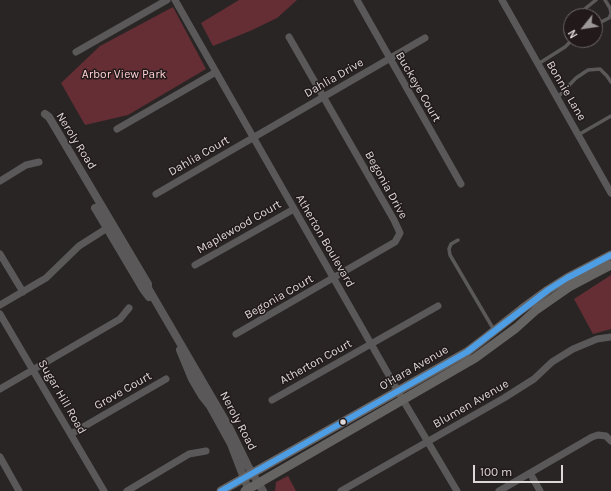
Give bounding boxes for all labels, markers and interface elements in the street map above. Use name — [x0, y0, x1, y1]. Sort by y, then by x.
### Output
north arrow — [563, 8, 603, 48]
text: N — [565, 27, 581, 40]
street label: Buckeye Court — [392, 49, 444, 125]
street label: Dahlia Drive — [302, 55, 366, 101]
street label: Bonnie Lane — [543, 59, 589, 123]
park label: Arbor View Park — [82, 68, 166, 82]
street label: Neroly Road — [53, 110, 99, 172]
street label: Dahlia Court — [166, 133, 232, 179]
street label: Begonia Drive — [361, 149, 411, 221]
street label: Atherton Boulevard — [292, 192, 358, 290]
street label: Maplewood Court — [194, 197, 284, 257]
street label: Begonia Court — [242, 271, 316, 323]
street label: Atherton Court — [277, 336, 355, 388]
street label: O'Hara Avenue — [377, 342, 451, 394]
street label: Sugar Hill Road — [35, 357, 89, 437]
street label: Grove Court — [92, 369, 154, 413]
street label: Blumen Avenue — [431, 377, 511, 431]
street label: Neroly Road — [216, 389, 260, 453]
unlabelled marker — [338, 417, 348, 427]
scale bar — [475, 457, 565, 483]
text: 100 m — [480, 465, 512, 479]

